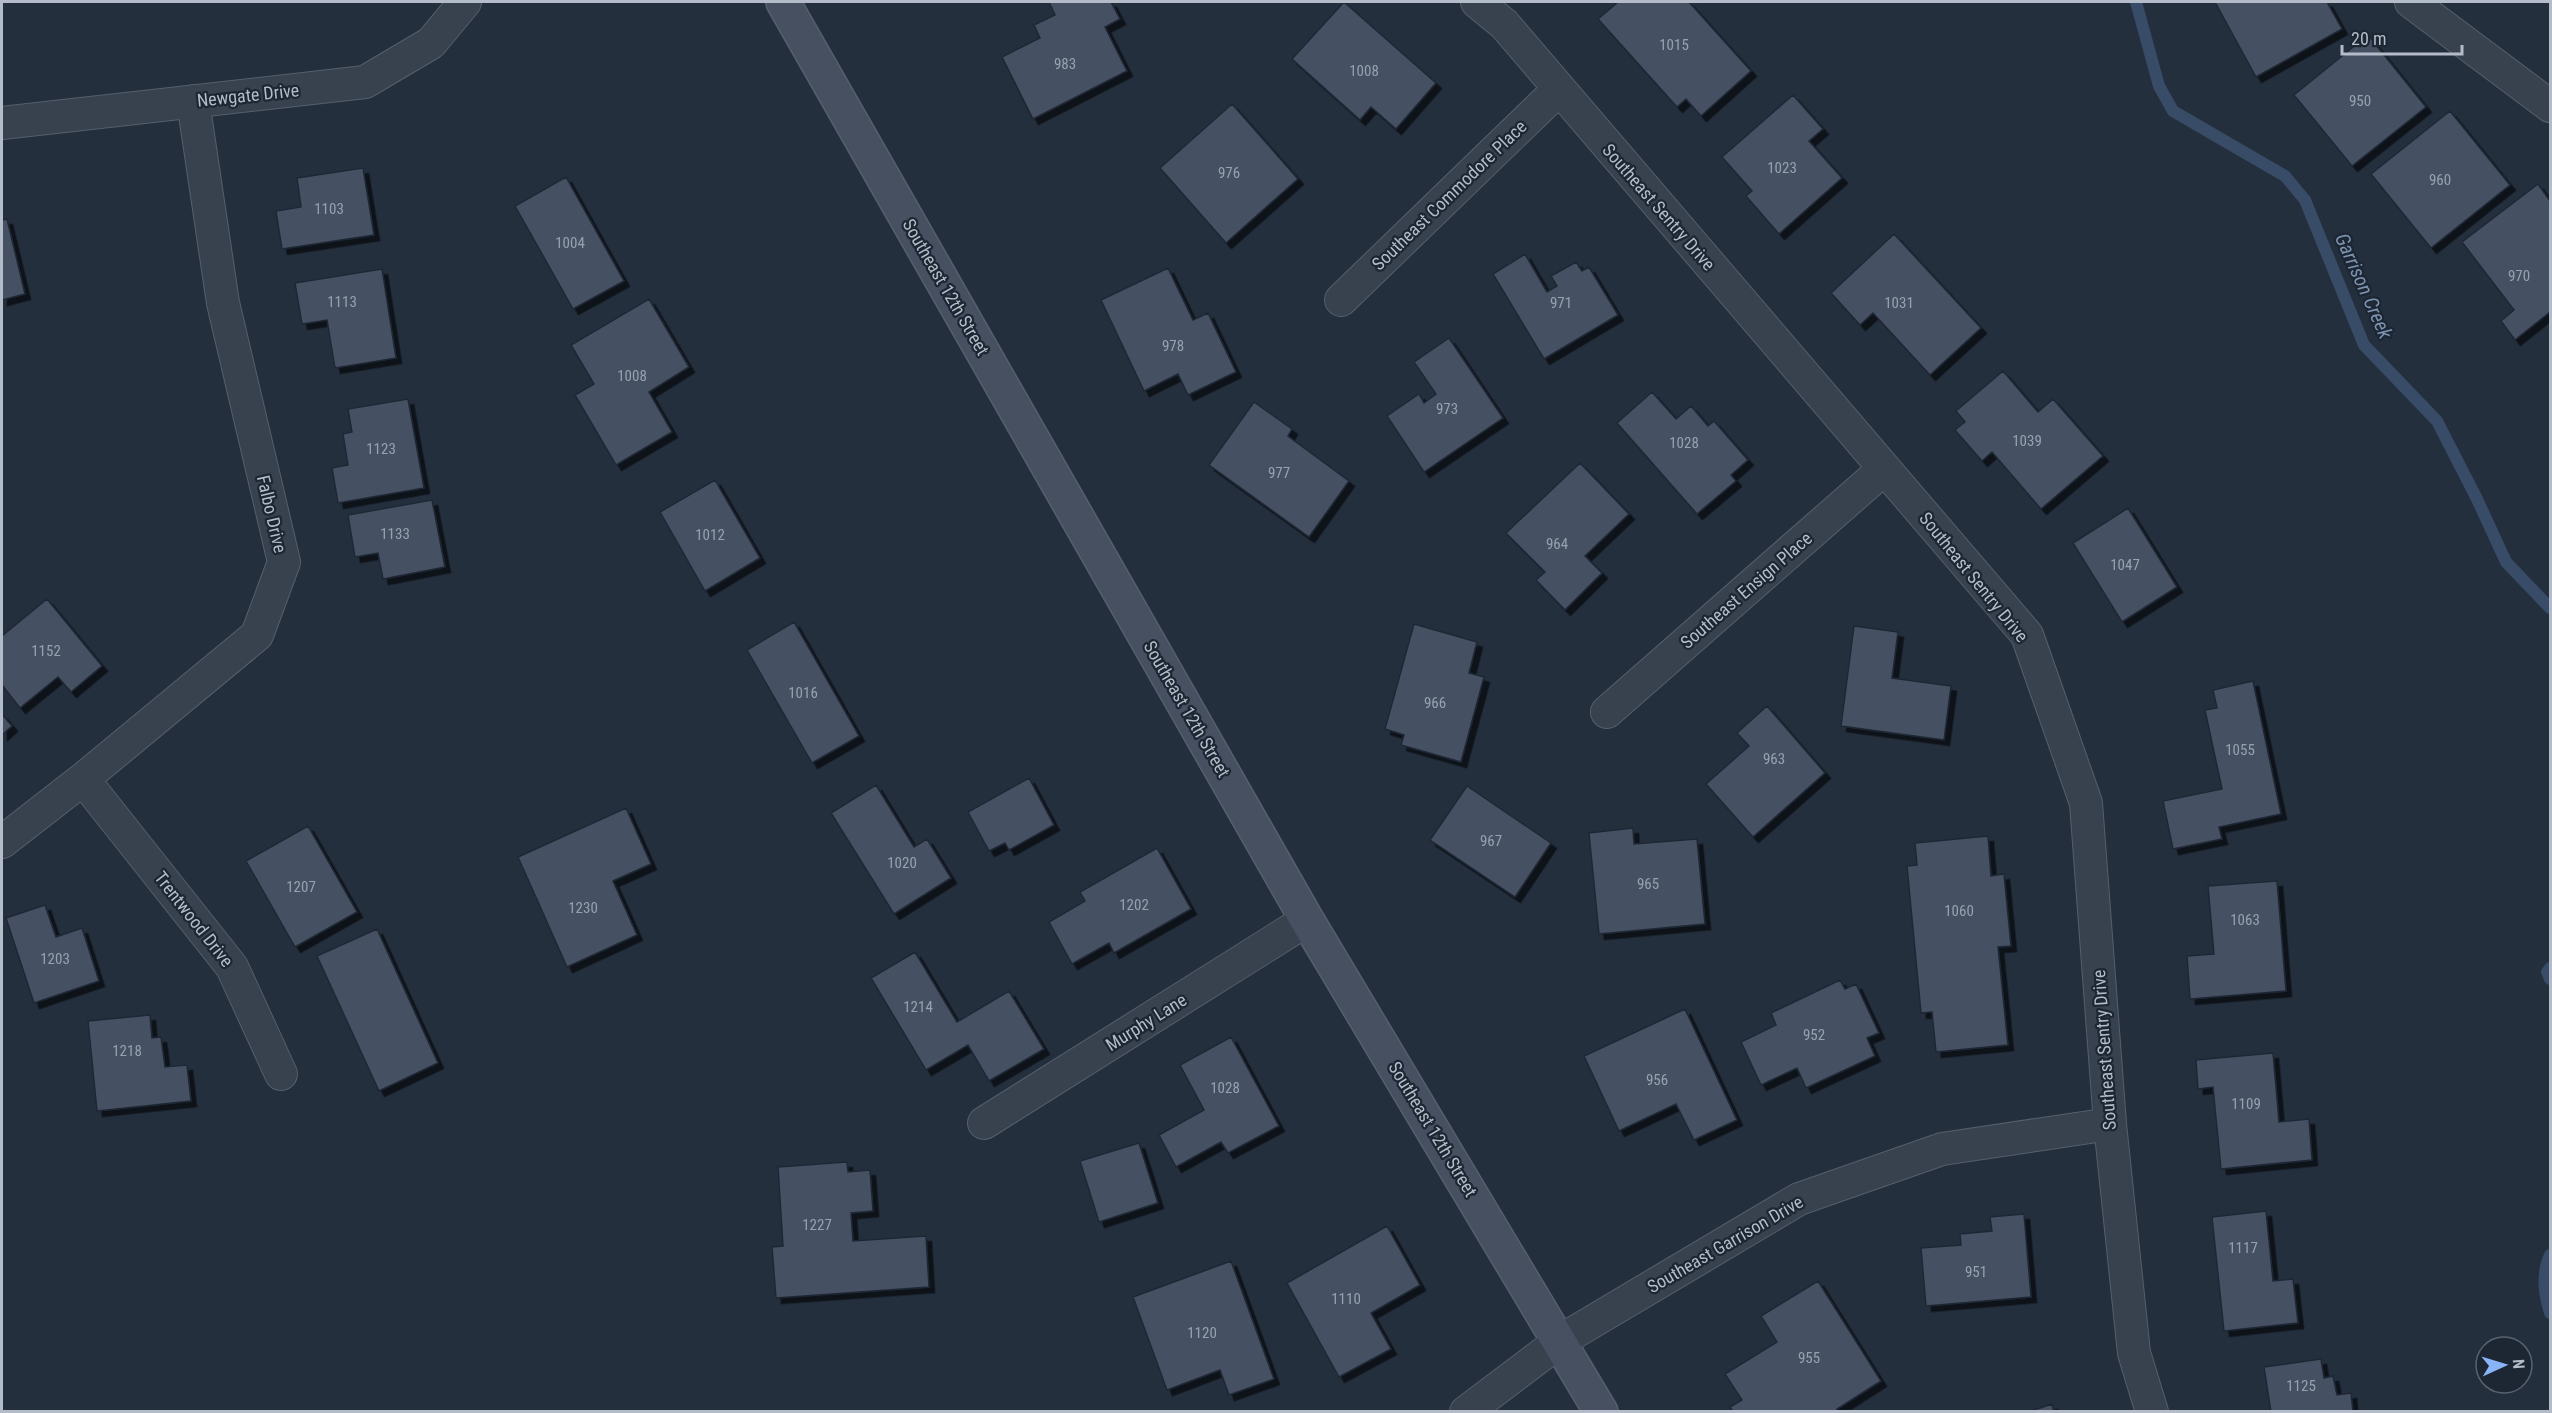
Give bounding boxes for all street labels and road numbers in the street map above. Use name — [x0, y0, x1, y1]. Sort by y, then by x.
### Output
street label: Newgate Drive — [196, 79, 300, 111]
street label: Southeast Commodore Place — [1367, 116, 1531, 274]
street label: Southeast Sentry Drive — [1598, 139, 1720, 275]
street label: Southeast 12th Street — [898, 215, 994, 359]
street label: Falbo Drive — [253, 473, 291, 555]
street label: Southeast Sentry Drive — [1915, 508, 2033, 646]
street label: Southeast Ensign Place — [1676, 527, 1816, 653]
street label: Southeast 12th Street — [1139, 637, 1235, 781]
street label: Trentwood Drive — [150, 867, 238, 971]
street label: Southeast Sentry Drive — [2088, 969, 2120, 1131]
street label: Murphy Lane — [1102, 989, 1190, 1055]
street label: Southeast 12th Street — [1384, 1058, 1482, 1200]
street label: Southeast Garrison Drive — [1643, 1191, 1807, 1297]

